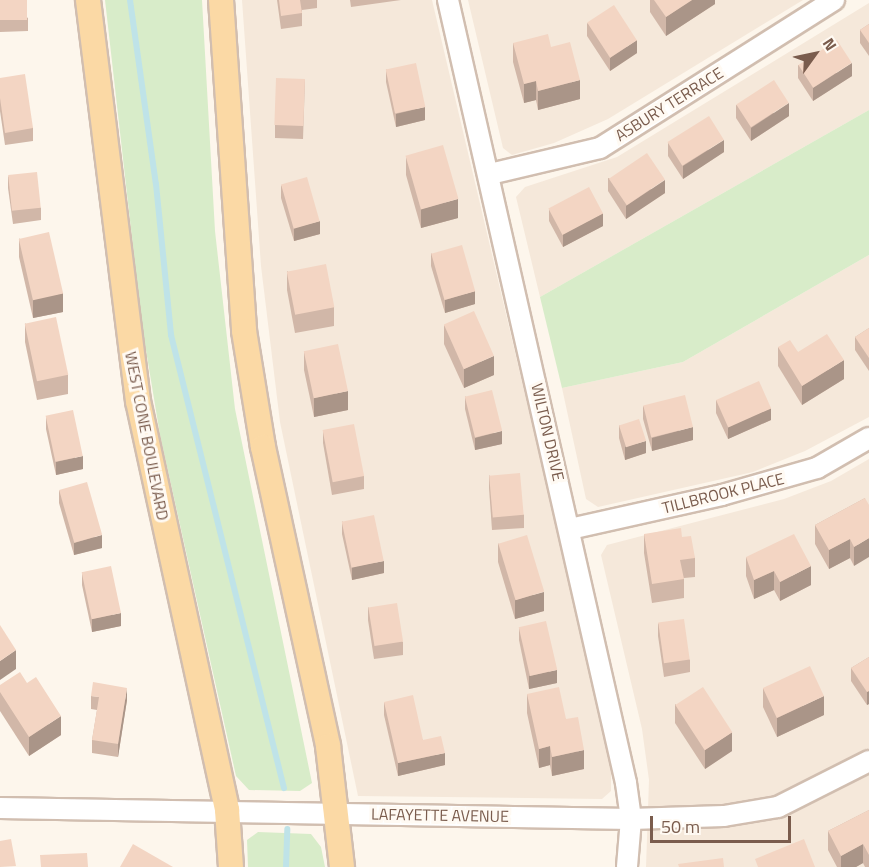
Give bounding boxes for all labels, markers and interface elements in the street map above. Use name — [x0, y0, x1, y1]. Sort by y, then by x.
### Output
north arrow — [785, 24, 845, 84]
text: N — [817, 33, 843, 55]
street label: ASBURY TERRACE — [611, 63, 727, 145]
street label: WEST CONE BOULEVARD — [121, 350, 173, 522]
street label: WILTON DRIVE — [527, 381, 569, 483]
street label: TILLBROOK PLACE — [660, 469, 786, 517]
street label: LAFAYETTE AVENUE — [371, 804, 509, 826]
scale bar — [653, 804, 794, 842]
text: 50 m — [661, 813, 700, 840]

